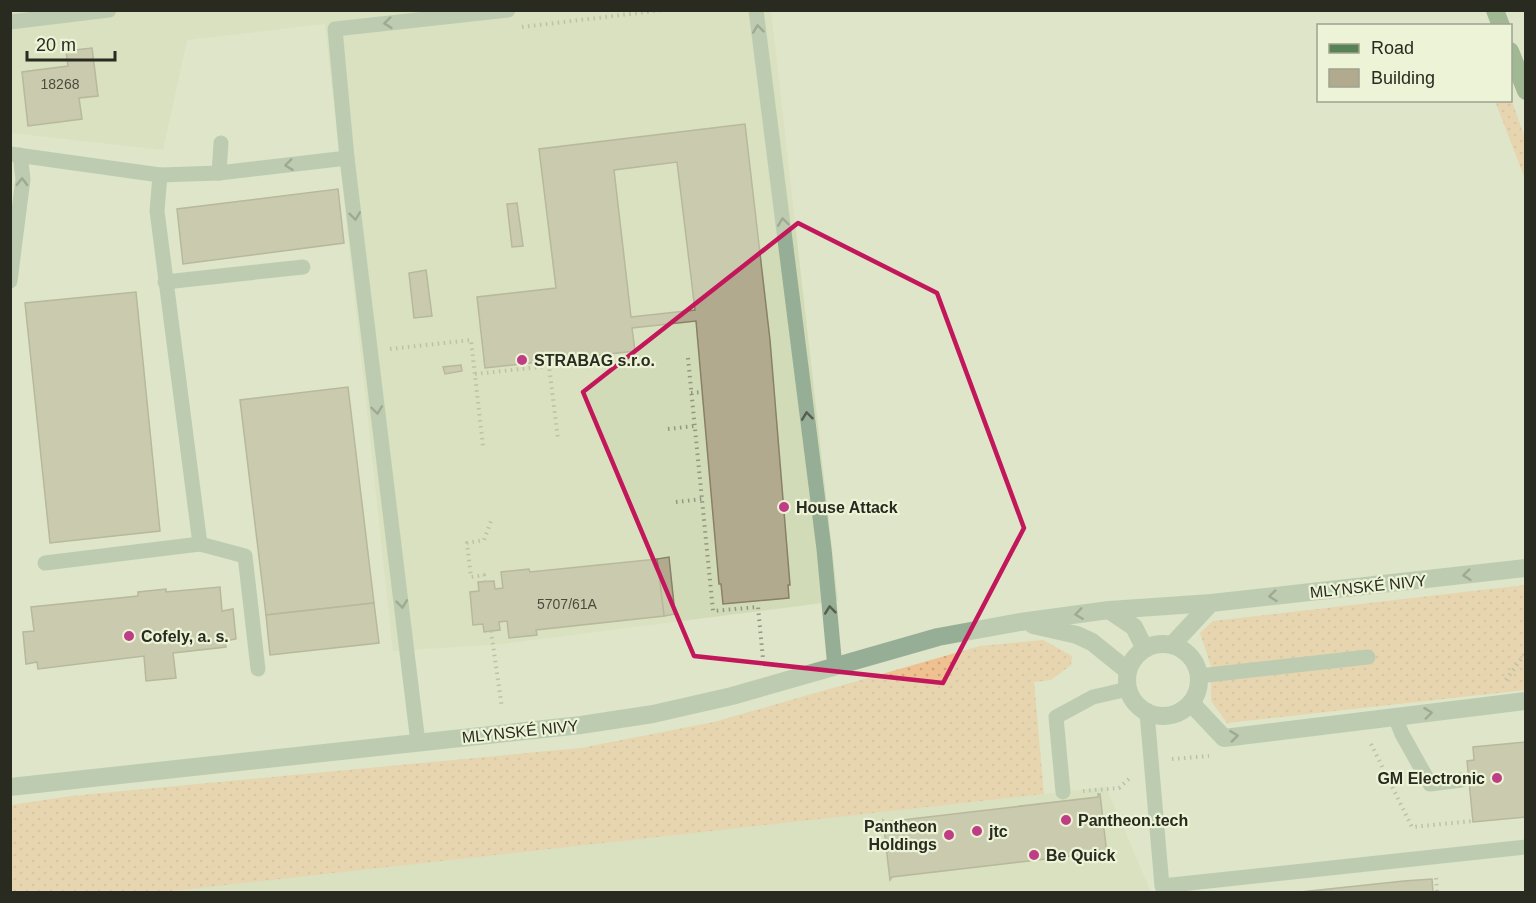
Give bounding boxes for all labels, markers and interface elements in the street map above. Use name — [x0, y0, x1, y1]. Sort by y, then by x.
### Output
one-way arrow — [383, 16, 392, 29]
scale bar — [27, 24, 116, 62]
one-way arrow — [753, 24, 765, 34]
legend — [1317, 24, 1512, 102]
text: 20 m — [36, 35, 76, 55]
text: Road — [1371, 38, 1414, 58]
text: Building — [1371, 68, 1435, 88]
house number: 18268 — [41, 76, 80, 92]
one-way arrow — [284, 158, 294, 171]
one-way arrow — [15, 177, 28, 186]
one-way arrow — [349, 212, 361, 221]
one-way arrow — [777, 218, 790, 227]
place label: STRABAG s.r.o. — [534, 352, 655, 369]
marker: STRABAG s.r.o. — [515, 353, 529, 367]
one-way arrow — [370, 406, 383, 415]
one-way arrow — [802, 411, 814, 420]
place label: House Attack — [796, 499, 898, 516]
marker: House Attack — [777, 500, 791, 514]
one-way arrow — [1463, 568, 1472, 581]
street label: MLYNSKÉ NIVY — [1309, 571, 1427, 601]
one-way arrow — [1269, 589, 1278, 602]
house number: 5707/61A — [537, 596, 598, 612]
one-way arrow — [395, 599, 408, 608]
one-way arrow — [824, 605, 837, 614]
one-way arrow — [1075, 607, 1084, 619]
place label: Cofely, a. s. — [141, 628, 229, 645]
marker: Cofely, a. s. — [122, 629, 136, 643]
one-way arrow — [1423, 707, 1432, 720]
street label: MLYNSKÉ NIVY — [461, 716, 579, 746]
one-way arrow — [1230, 731, 1239, 743]
place label: GM Electronic — [1377, 770, 1485, 787]
marker: GM Electronic — [1490, 771, 1504, 785]
place label: Pantheon.tech — [1078, 812, 1188, 829]
marker: Pantheon.tech — [1059, 813, 1073, 827]
place label: Pantheon Holdings — [864, 818, 937, 853]
place label: jtc — [988, 823, 1008, 840]
marker: jtc — [970, 824, 984, 838]
marker: Pantheon Holdings — [942, 828, 956, 842]
place label: Be Quick — [1046, 847, 1115, 864]
marker: Be Quick — [1027, 848, 1041, 862]

